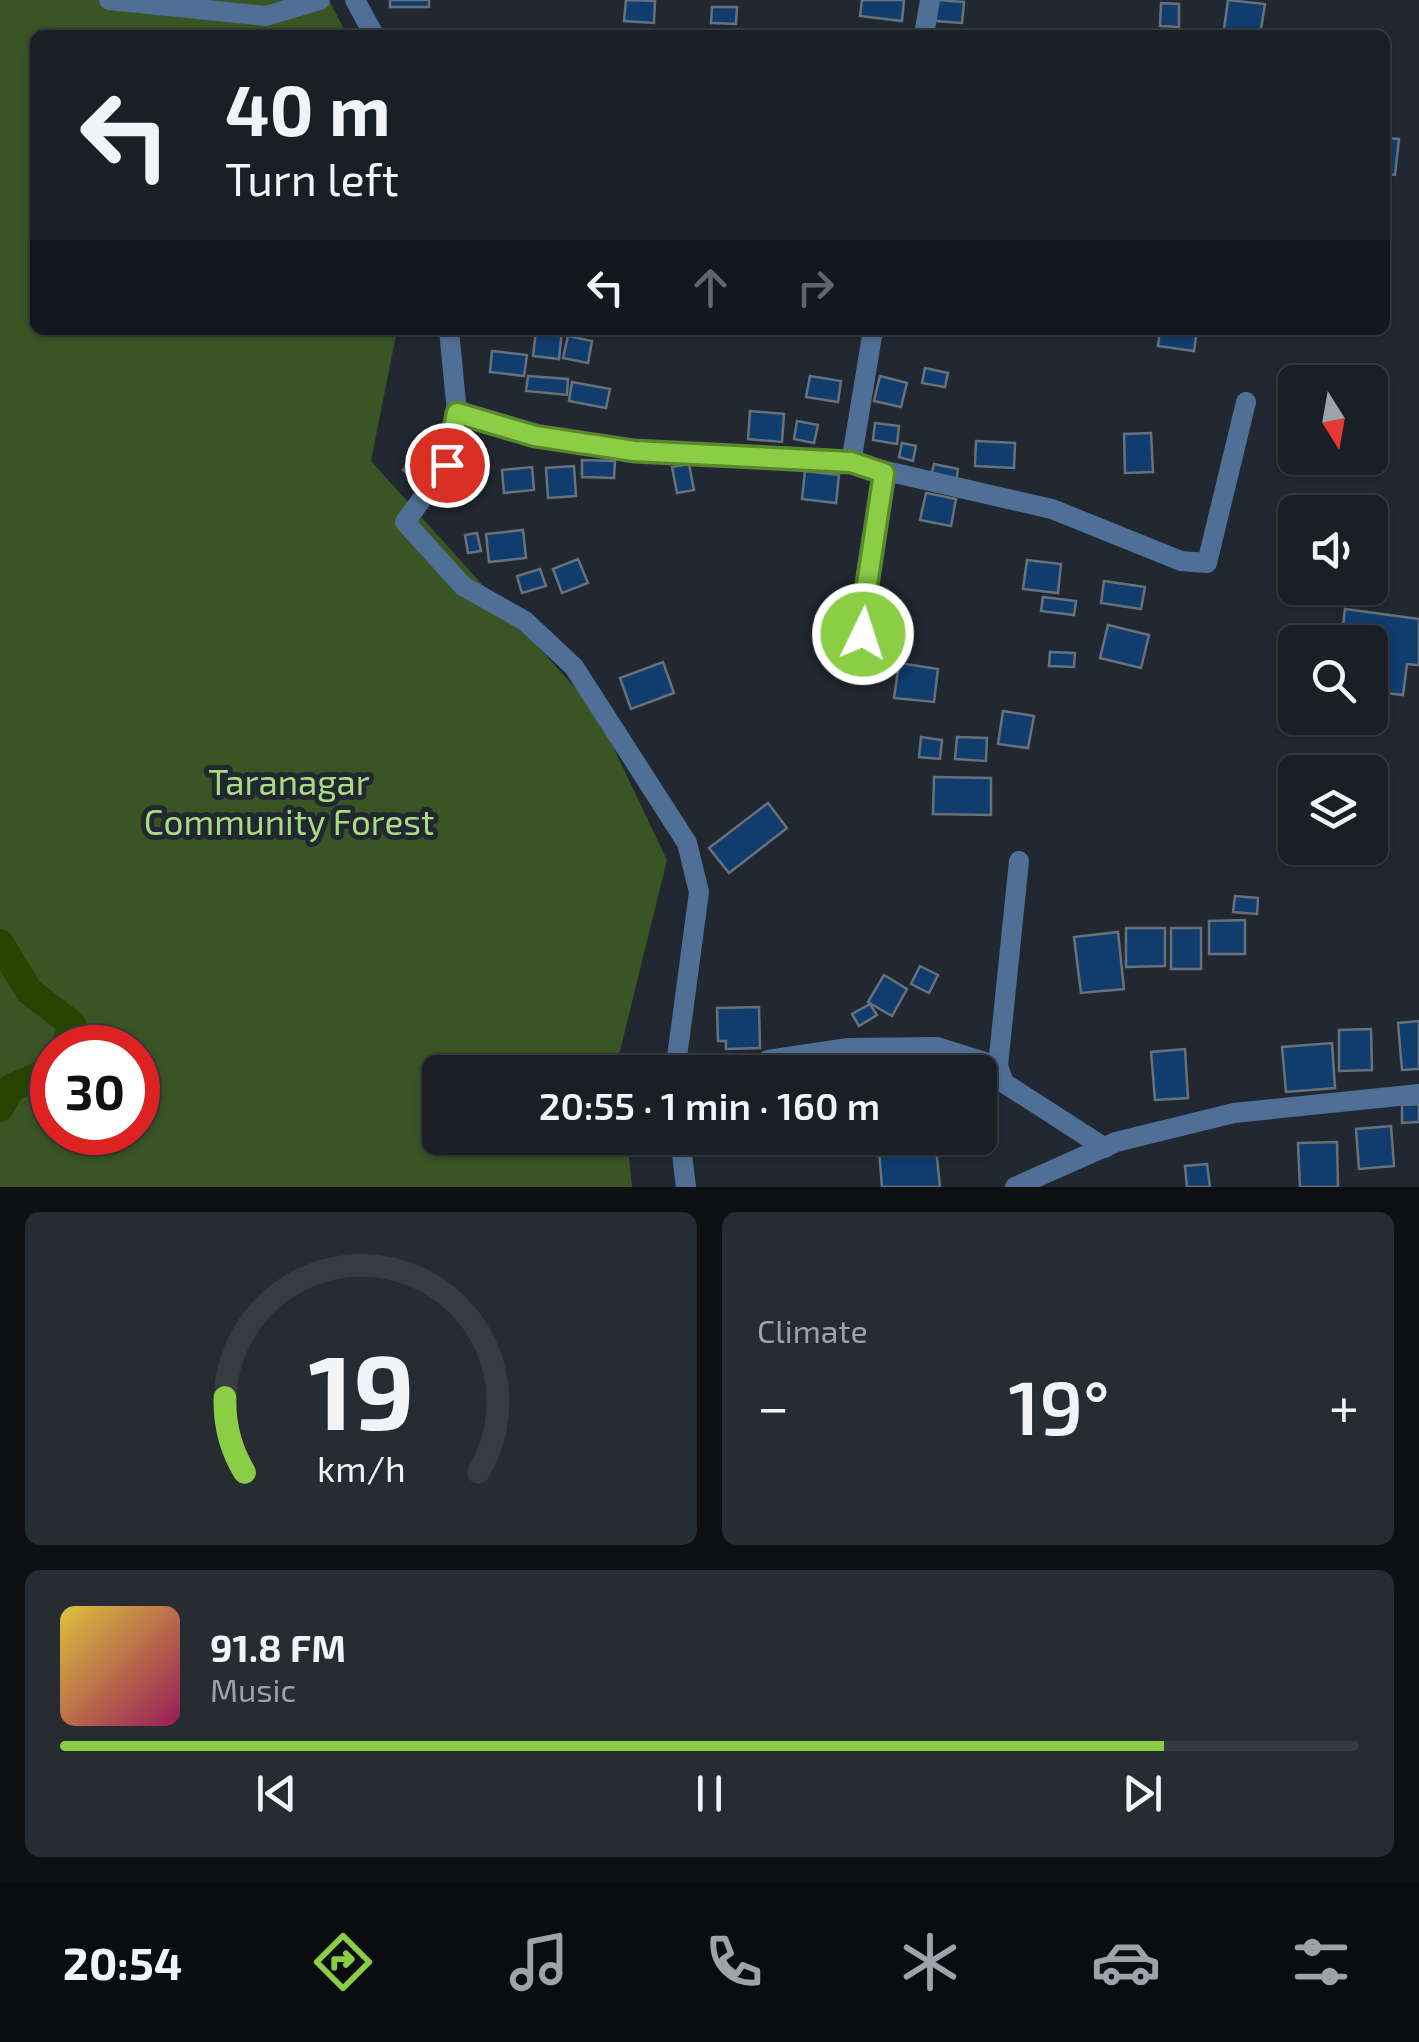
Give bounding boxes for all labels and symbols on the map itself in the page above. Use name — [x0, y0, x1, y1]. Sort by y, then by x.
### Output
north arrow — [1278, 365, 1388, 475]
pin — [405, 423, 490, 508]
position arrow — [811, 582, 915, 686]
park label: Taranagar Community Forest — [144, 760, 434, 842]
speed limit sign: 30 — [30, 1025, 160, 1155]

